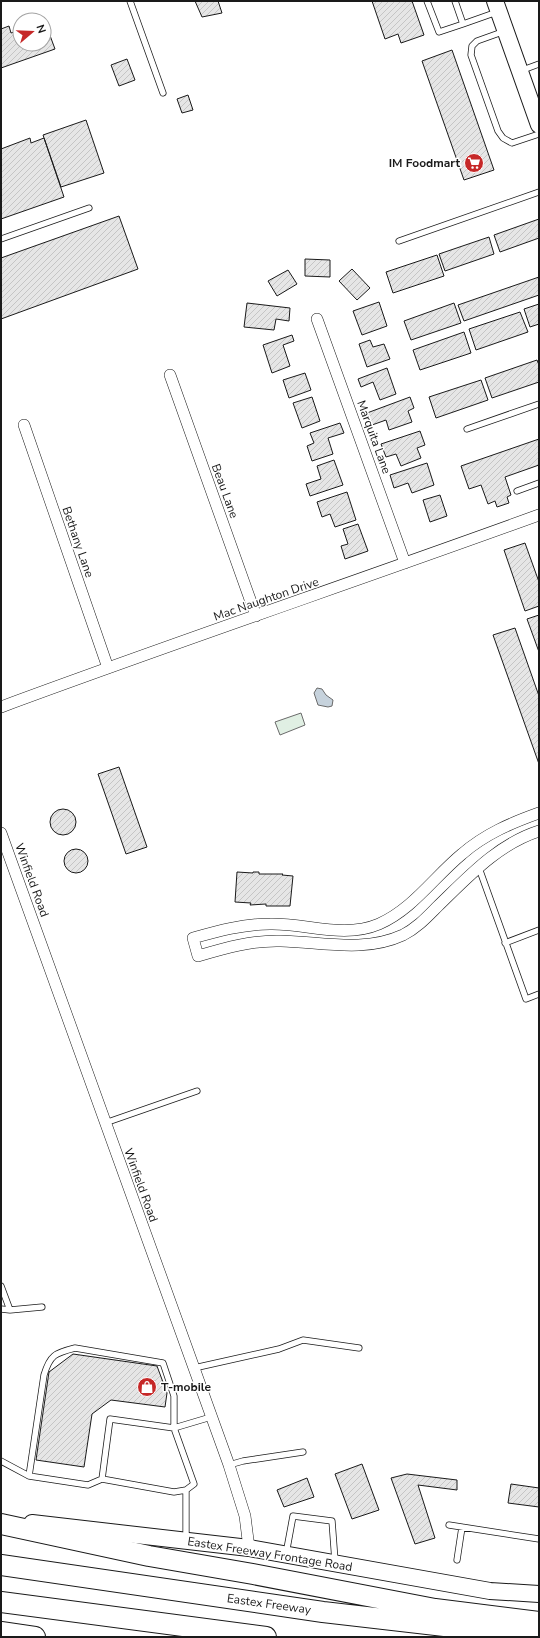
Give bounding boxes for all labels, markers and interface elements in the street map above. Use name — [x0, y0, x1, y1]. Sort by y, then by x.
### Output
north arrow — [12, 12, 52, 52]
text: N — [33, 23, 49, 35]
supermarket icon: IM Foodmart — [463, 152, 485, 174]
place label: IM Foodmart — [389, 155, 460, 171]
street label: Marquita Lane — [353, 398, 395, 476]
street label: Beau Lane — [208, 462, 242, 520]
street label: Bethany Lane — [58, 504, 98, 580]
street label: Mac Naughton Drive — [211, 573, 321, 625]
street label: Winfield Road — [11, 841, 53, 919]
street label: Winfield Road — [120, 1146, 162, 1224]
shop icon: T-mobile — [136, 1376, 158, 1398]
place label: T-mobile — [161, 1379, 212, 1395]
street label: Eastex Freeway Frontage Road — [186, 1533, 354, 1575]
street label: Eastex Freeway — [226, 1590, 313, 1618]

